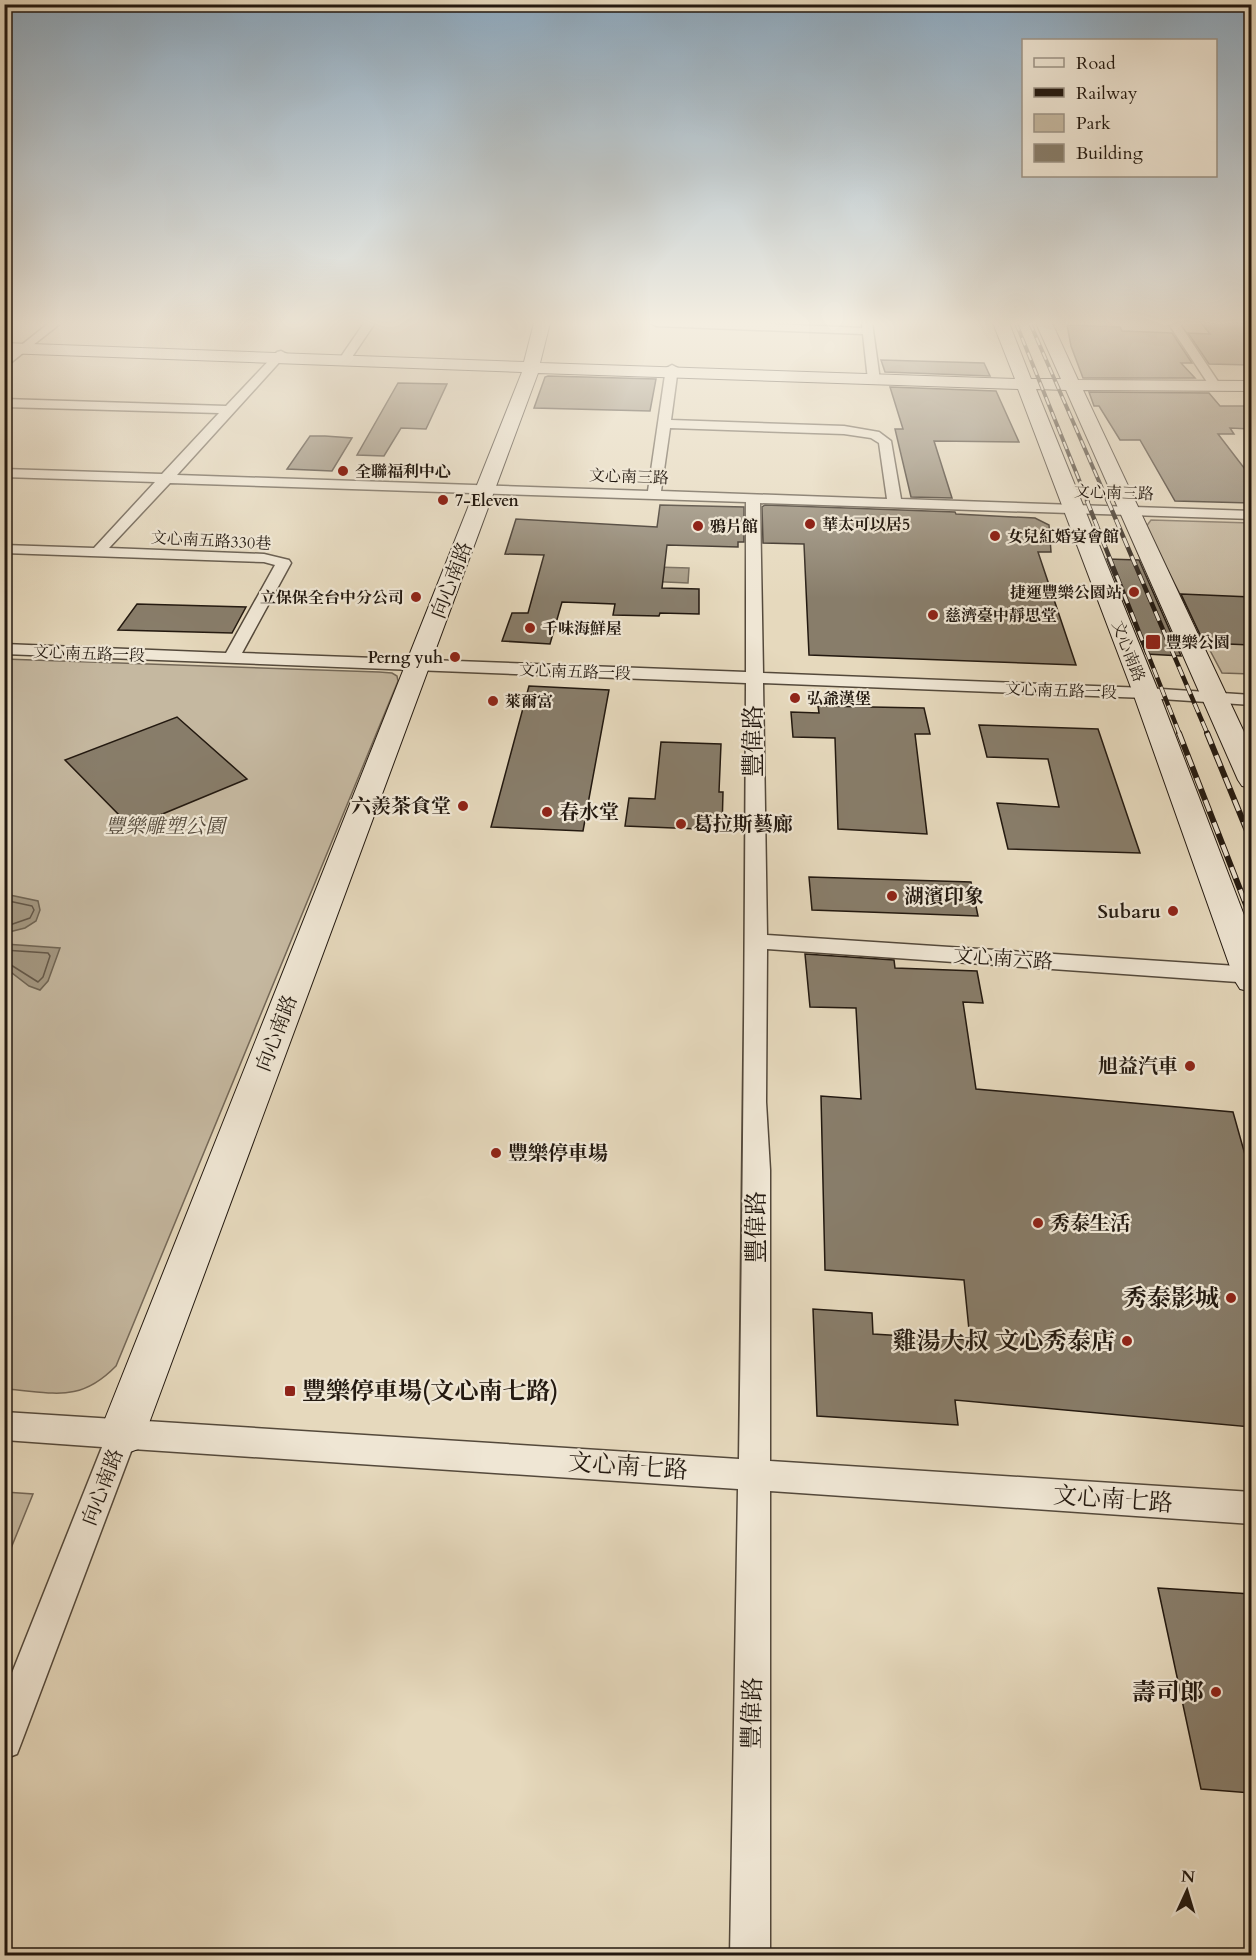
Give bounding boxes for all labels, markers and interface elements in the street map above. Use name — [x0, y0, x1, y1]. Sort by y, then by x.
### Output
legend — [1022, 39, 1217, 177]
text: Road — [1076, 51, 1116, 76]
text: Railway — [1076, 81, 1138, 106]
text: Park — [1076, 111, 1111, 136]
text: Building — [1076, 141, 1144, 166]
place label: 全聯福利中心 — [355, 461, 451, 483]
marker: 全聯福利中心 — [336, 464, 350, 478]
street label: 文心南三路 — [589, 465, 669, 489]
street label: 文心南三路 — [1074, 481, 1154, 505]
place label: 7-Eleven — [455, 490, 519, 512]
marker: 7-Eleven — [436, 493, 450, 507]
place label: 華太可以居5 — [822, 514, 910, 536]
place label: 鴉片館 — [710, 516, 758, 538]
marker: 華太可以居5 — [803, 517, 817, 531]
marker: 鴉片館 — [691, 519, 705, 533]
place label: 女兒紅婚宴會館 — [1007, 526, 1119, 548]
street label: 文心南五路330巷 — [150, 527, 272, 555]
marker: 女兒紅婚宴會館 — [988, 529, 1002, 543]
street label: 向心南路 — [425, 538, 478, 622]
place label: 捷運豐樂公園站 — [1010, 582, 1122, 604]
marker: 捷運豐樂公園站 — [1127, 585, 1141, 599]
place label: 立保保全台中分公司 — [260, 587, 404, 609]
marker: 立保保全台中分公司 — [409, 590, 423, 604]
place label: 慈濟臺中靜思堂 — [945, 605, 1057, 627]
marker: 慈濟臺中靜思堂 — [926, 608, 940, 622]
place label: 千味海鮮屋 — [542, 618, 622, 640]
street label: 文心南路 — [1106, 618, 1150, 685]
marker: 千味海鮮屋 — [523, 621, 537, 635]
place label: 豐樂公園 — [1166, 632, 1230, 654]
marker: 豐樂公園 — [1144, 633, 1162, 651]
street label: 文心南五路一段 — [33, 641, 145, 667]
place label: Perng yuh — [368, 647, 443, 669]
marker: Perng yuh — [448, 650, 462, 664]
street label: 文心南五路一段 — [519, 659, 631, 685]
street label: 文心南五路一段 — [1005, 678, 1117, 704]
place label: 弘爺漢堡 — [807, 688, 871, 710]
place label: 萊爾富 — [505, 691, 553, 713]
marker: 弘爺漢堡 — [788, 691, 802, 705]
marker: 萊爾富 — [486, 694, 500, 708]
street label: 豐偉路 — [737, 705, 770, 777]
place label: 六羨茶食堂 — [351, 793, 451, 820]
marker: 六羨茶食堂 — [456, 799, 470, 813]
place label: 春水堂 — [559, 799, 619, 826]
marker: 春水堂 — [540, 805, 554, 819]
place label: 葛拉斯藝廊 — [693, 811, 793, 838]
park label: 豐樂雕塑公園 — [105, 813, 228, 840]
marker: 葛拉斯藝廊 — [674, 817, 688, 831]
place label: 湖濱印象 — [904, 883, 984, 910]
marker: 湖濱印象 — [885, 889, 899, 903]
place label: Subaru — [1098, 898, 1161, 925]
marker: Subaru — [1166, 904, 1180, 918]
street label: 文心南六路 — [952, 942, 1054, 975]
street label: 向心南路 — [250, 991, 303, 1075]
place label: 旭益汽車 — [1098, 1053, 1178, 1080]
marker: 旭益汽車 — [1183, 1059, 1197, 1073]
place label: 豐樂停車場 — [508, 1140, 608, 1167]
marker: 豐樂停車場 — [489, 1146, 503, 1160]
street label: 豐偉路 — [740, 1191, 773, 1263]
place label: 秀泰生活 — [1050, 1210, 1130, 1237]
marker: 秀泰生活 — [1031, 1216, 1045, 1230]
place label: 秀泰影城 — [1123, 1282, 1219, 1315]
marker: 秀泰影城 — [1224, 1291, 1238, 1305]
place label: 雞湯大叔 文心秀泰店 — [893, 1325, 1115, 1358]
marker: 雞湯大叔 文心秀泰店 — [1120, 1334, 1134, 1348]
place label: 豐樂停車場(文心南七路) — [302, 1375, 558, 1408]
marker: 豐樂停車場(文心南七路) — [283, 1384, 297, 1398]
street label: 向心南路 — [76, 1445, 129, 1529]
street label: 文心南七路 — [567, 1446, 689, 1487]
street label: 文心南七路 — [1052, 1479, 1174, 1520]
place label: 壽司郎 — [1132, 1676, 1204, 1709]
street label: 豐偉路 — [735, 1677, 770, 1749]
marker: 壽司郎 — [1209, 1685, 1223, 1699]
north arrow — [1157, 1861, 1217, 1921]
text: N — [1180, 1866, 1196, 1888]

